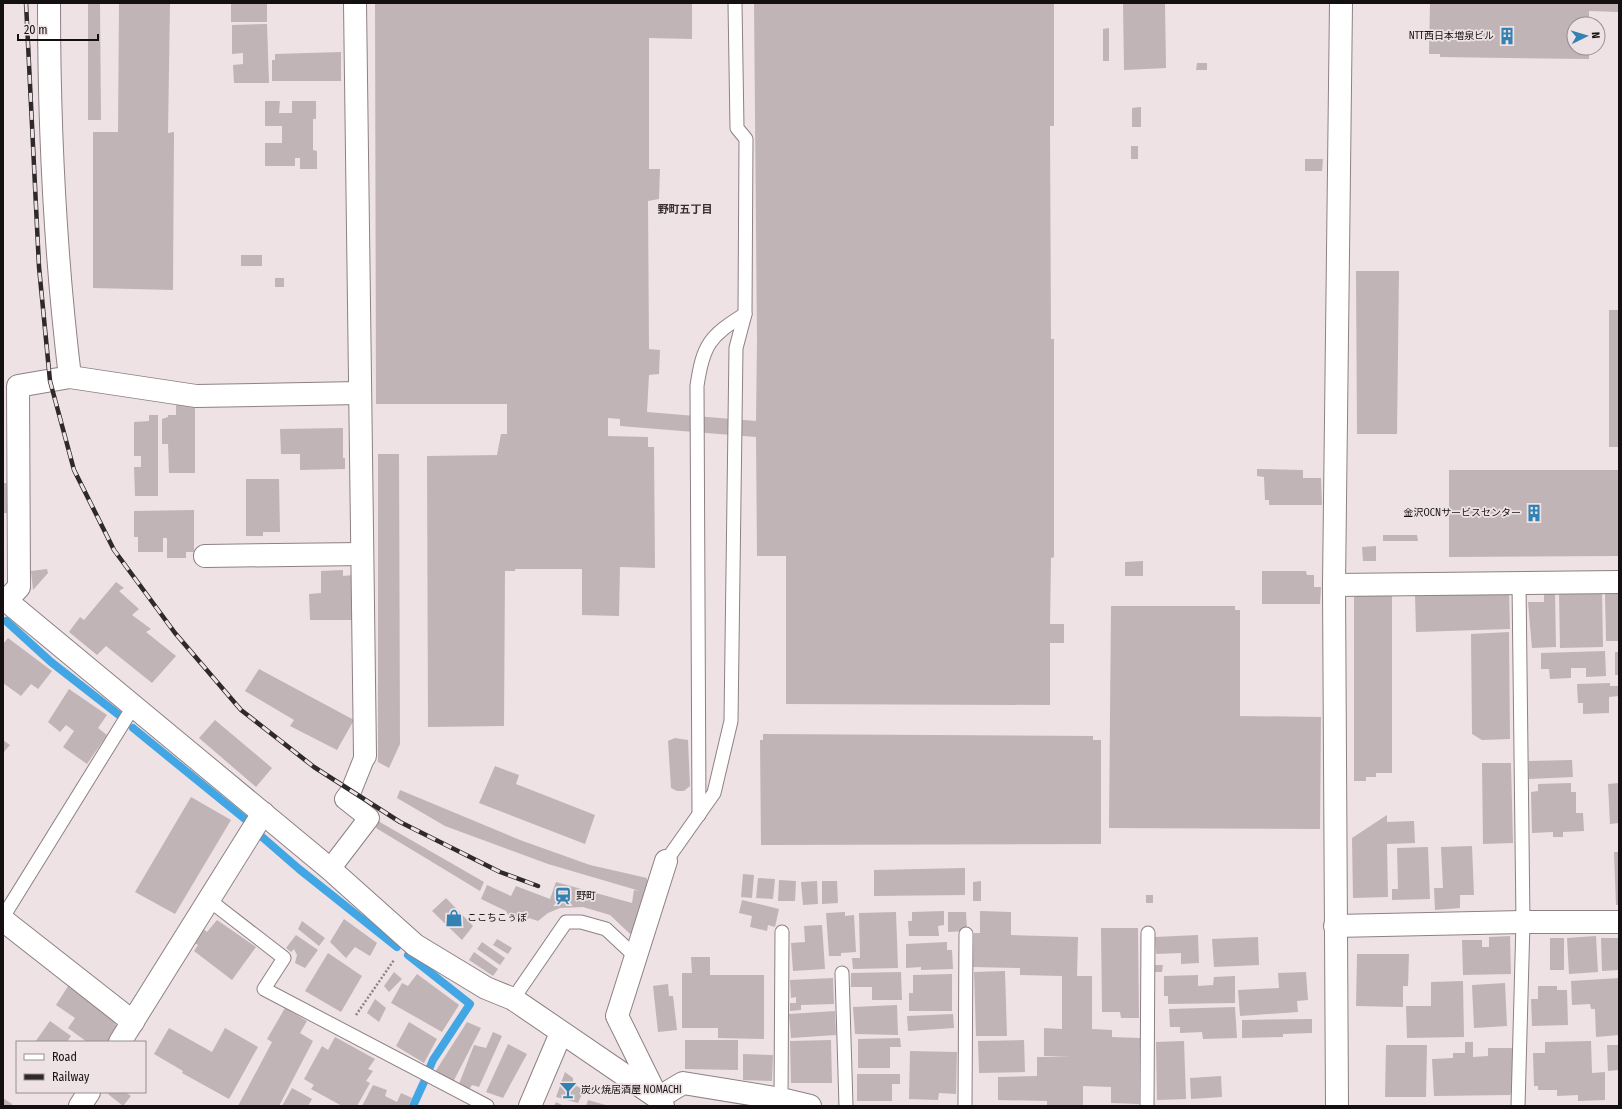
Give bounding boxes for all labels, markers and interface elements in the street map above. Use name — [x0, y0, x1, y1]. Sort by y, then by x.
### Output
scale bar — [18, 16, 98, 42]
north arrow — [1566, 16, 1606, 56]
text: 20 m — [24, 23, 48, 37]
building icon: NTT西日本増泉ビル — [1497, 26, 1517, 46]
place label: NTT西日本増泉ビル — [1409, 30, 1494, 42]
text: N — [1589, 31, 1602, 39]
district label: 野町五丁目 — [658, 203, 713, 216]
building icon: 金沢OCNサービスセンター — [1524, 503, 1544, 523]
place label: 金沢OCNサービスセンター — [1404, 507, 1521, 519]
station icon: 野町 — [553, 886, 573, 906]
place label: 野町 — [576, 890, 596, 902]
shop icon: ここちこぅぼ — [444, 908, 464, 928]
place label: ここちこぅぼ — [467, 912, 527, 924]
legend — [16, 1041, 146, 1093]
text: Road — [52, 1050, 77, 1064]
text: Railway — [52, 1070, 90, 1084]
bar icon: 炭火焼居酒屋 NOMACHI — [558, 1080, 578, 1100]
place label: 炭火焼居酒屋 NOMACHI — [581, 1084, 682, 1096]

